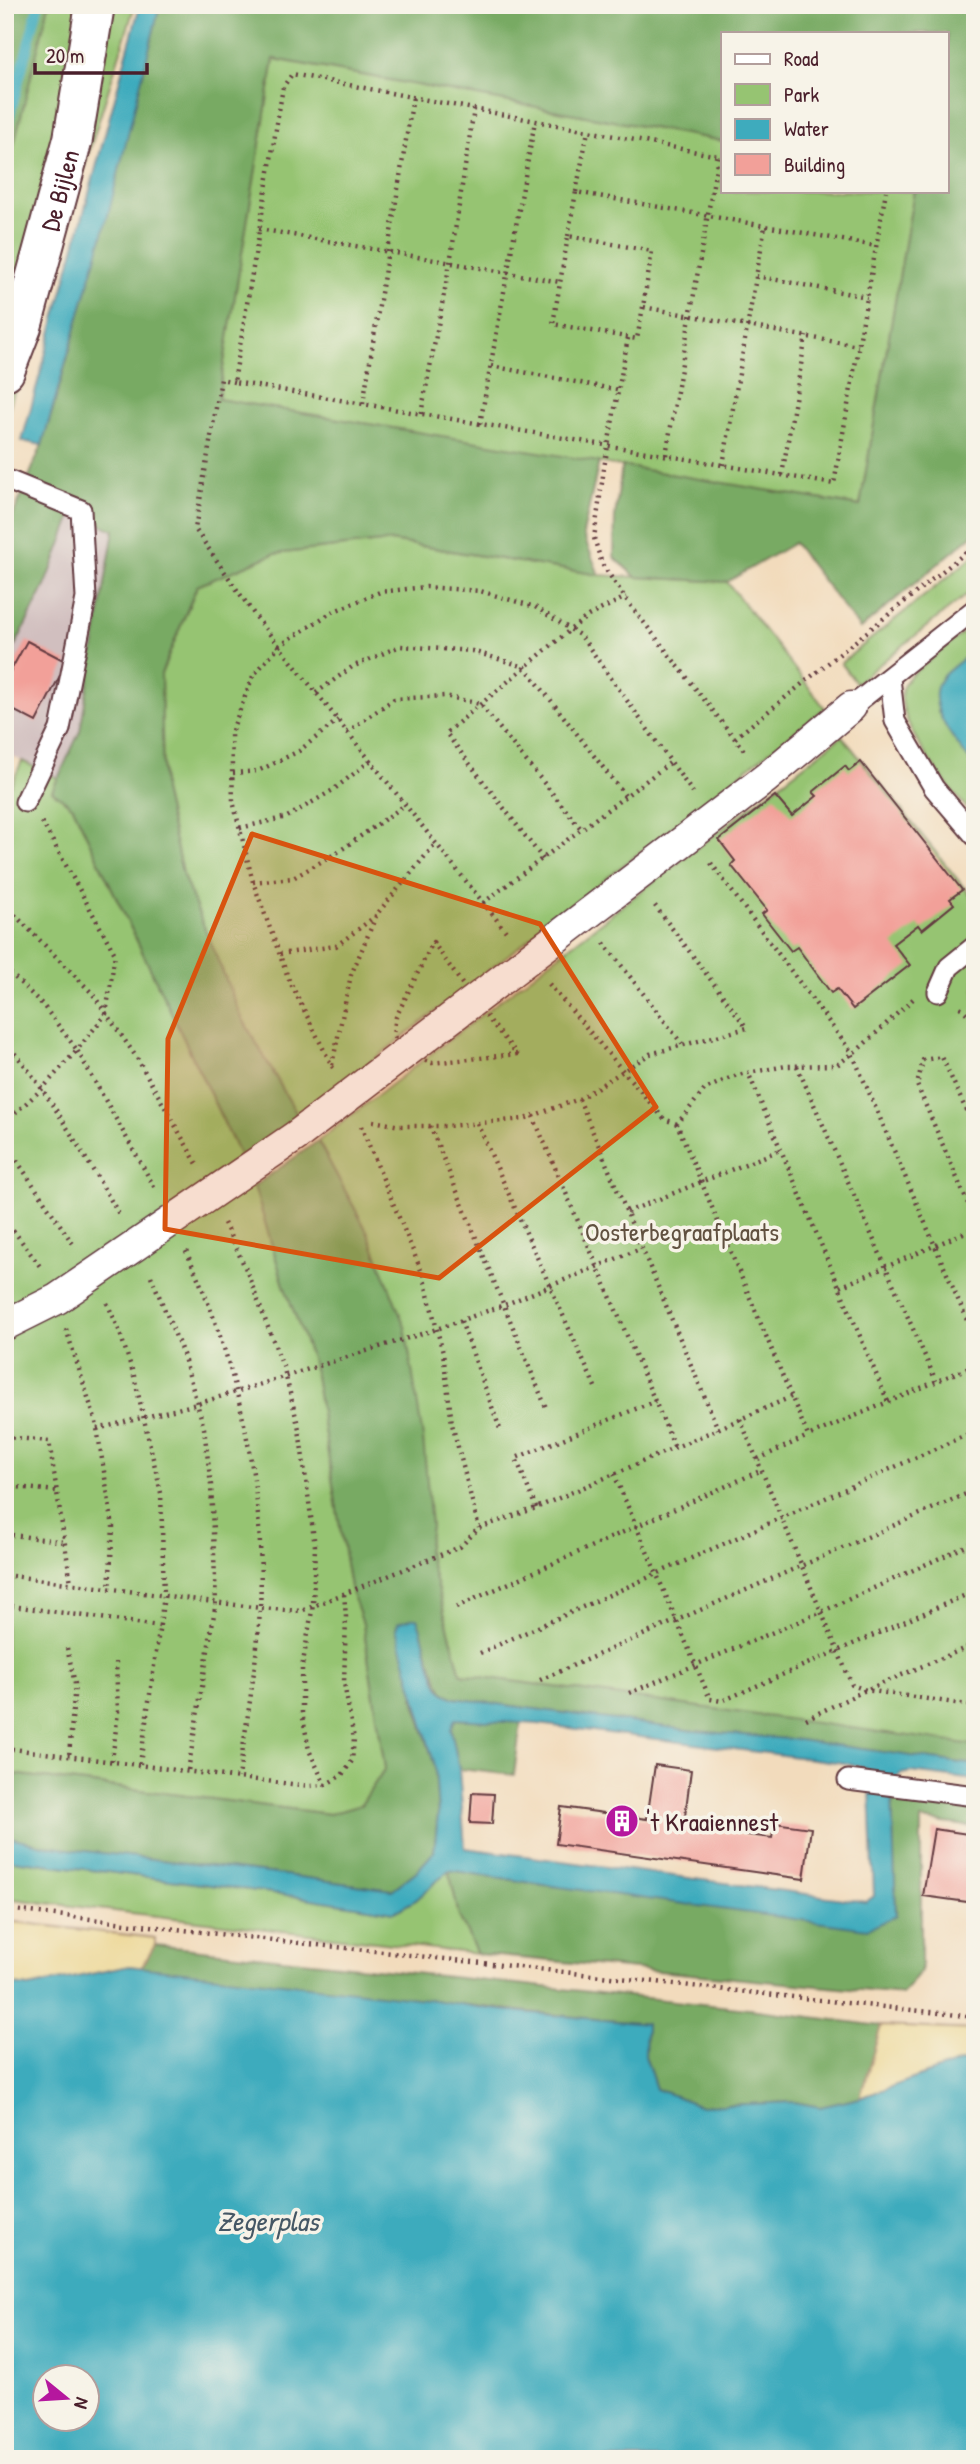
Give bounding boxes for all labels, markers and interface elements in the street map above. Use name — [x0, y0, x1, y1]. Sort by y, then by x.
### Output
scale bar — [35, 32, 147, 76]
legend — [721, 32, 948, 192]
text: 20 m — [46, 41, 84, 70]
text: Road — [784, 44, 818, 73]
text: Park — [784, 80, 819, 109]
text: Water — [784, 114, 829, 143]
street label: De Bijlen — [31, 146, 87, 235]
text: Building — [784, 150, 845, 179]
park label: Oosterbegraafplaats — [585, 1214, 779, 1249]
building icon: 't Kraaiennest — [603, 1802, 641, 1840]
place label: 't Kraaiennest — [646, 1804, 779, 1839]
water label: Zegerplas — [218, 2202, 321, 2240]
north arrow — [32, 2362, 102, 2432]
text: N — [68, 2394, 96, 2412]

